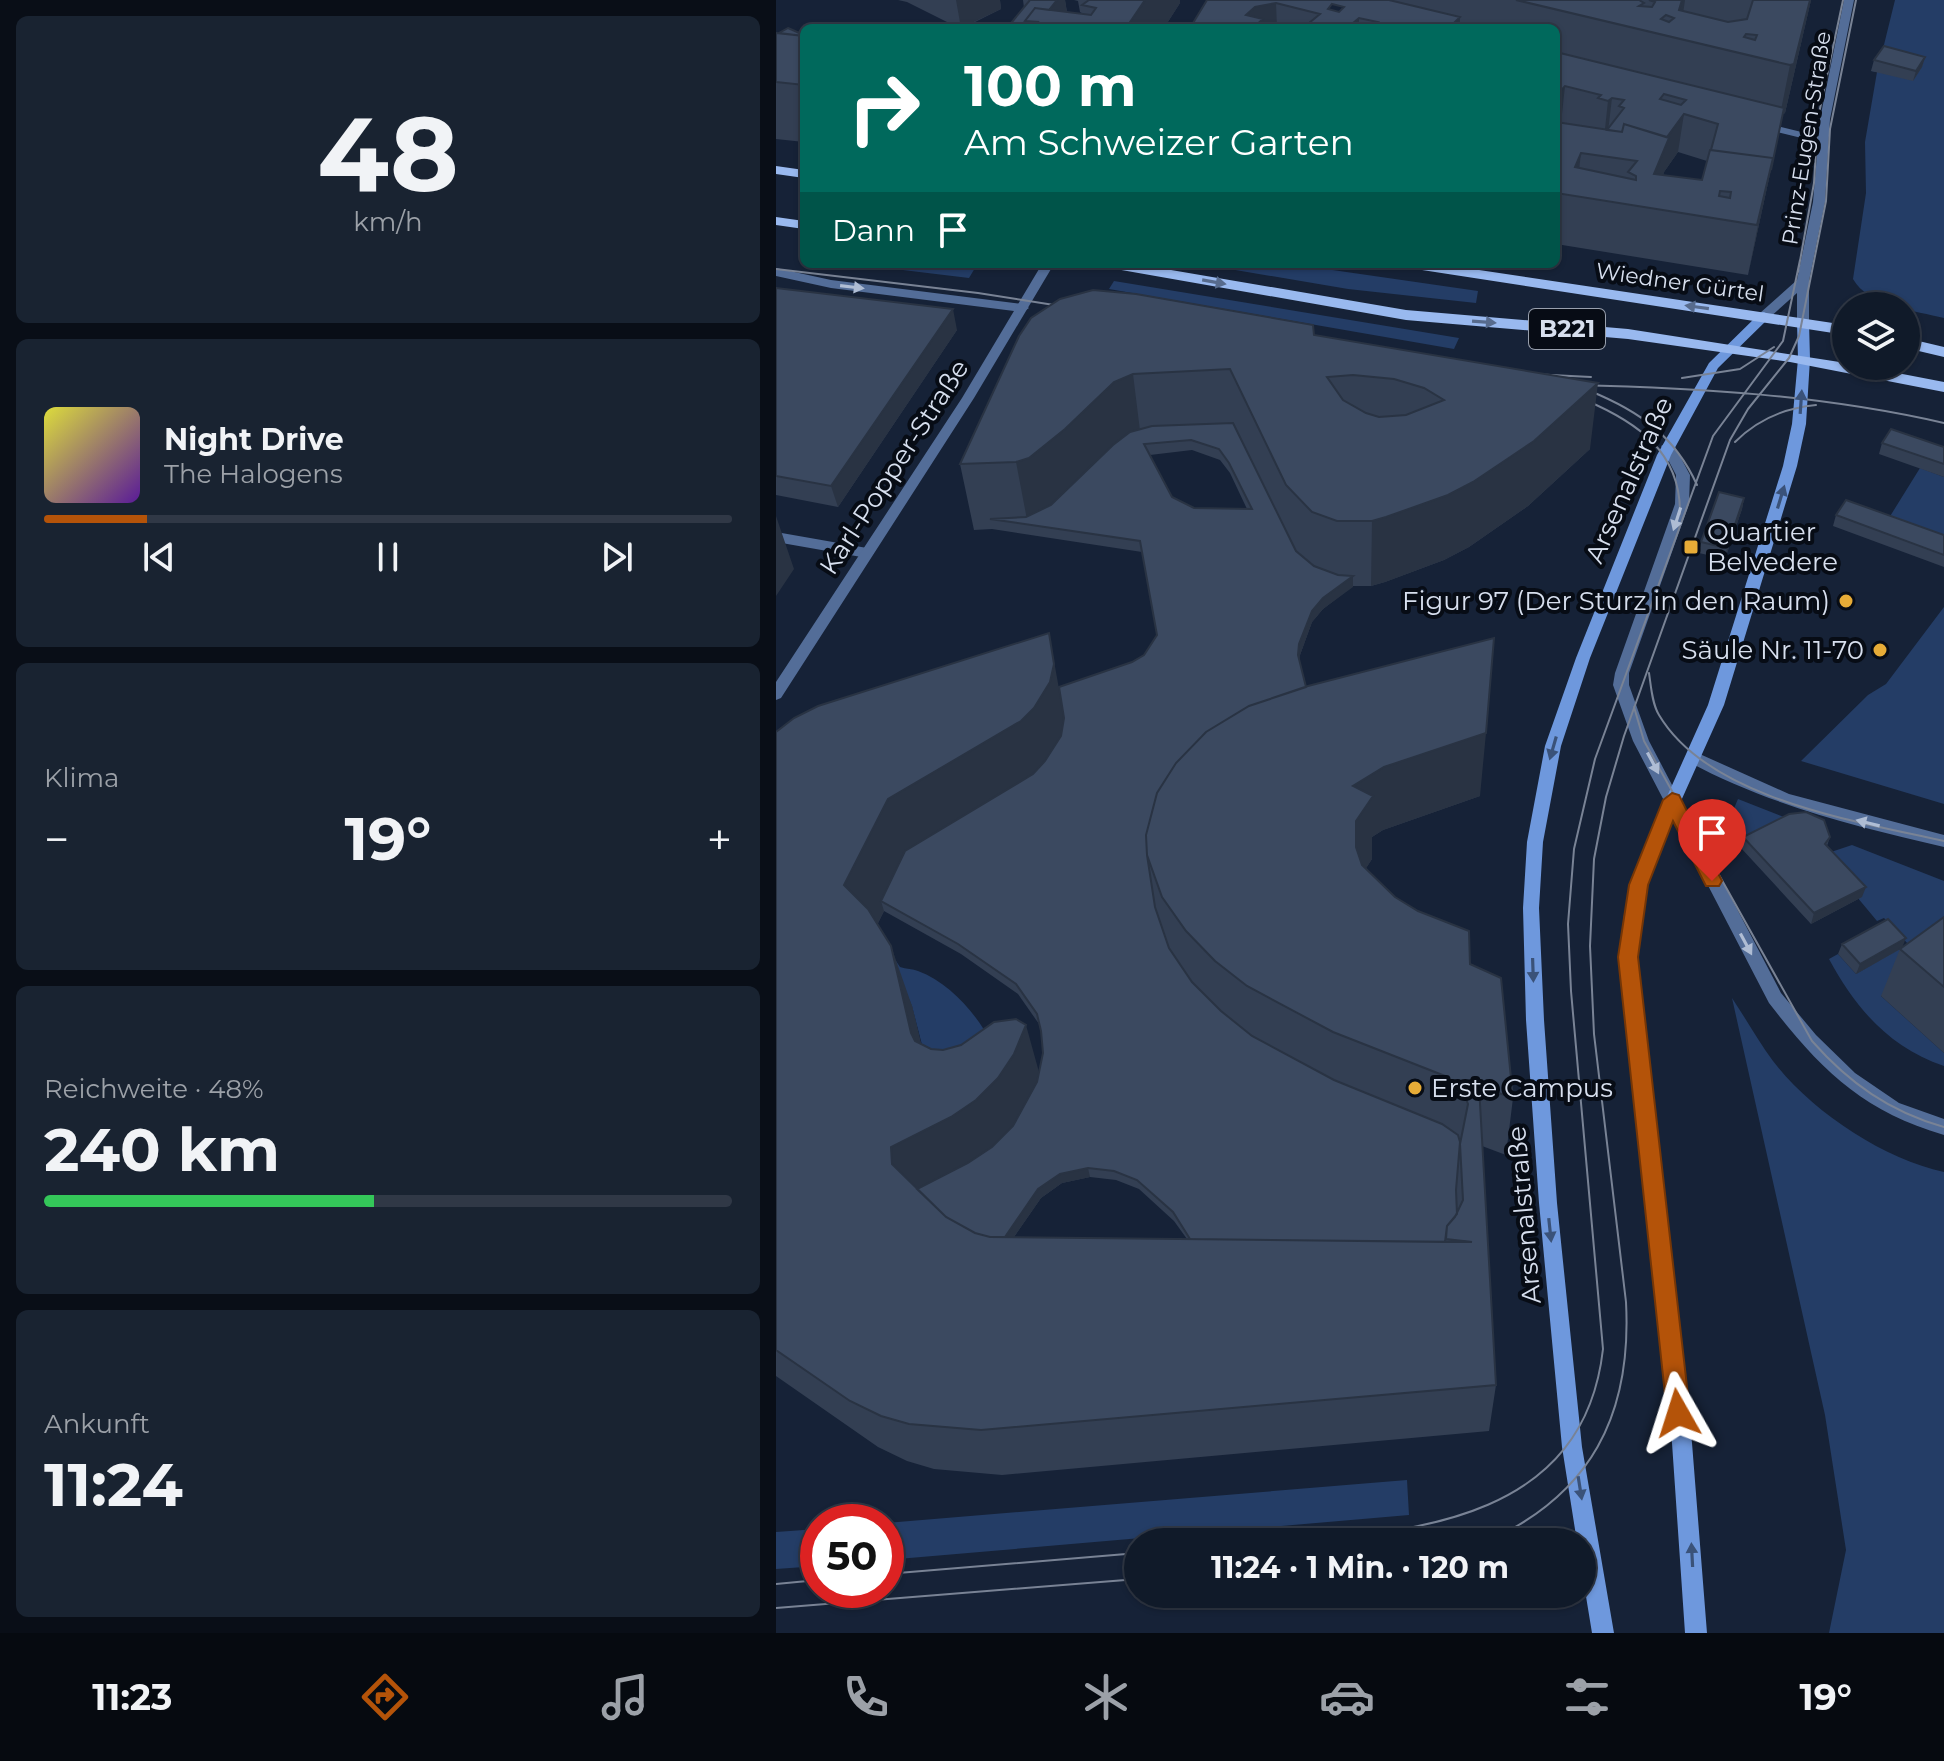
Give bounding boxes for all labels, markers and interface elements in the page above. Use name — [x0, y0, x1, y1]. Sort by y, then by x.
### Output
street label: Prinz-Eugen-Straße — [1776, 29, 1837, 247]
text: 100 m — [964, 52, 1137, 120]
icon: right — [832, 56, 936, 160]
text: 48 — [317, 90, 459, 217]
text: Am Schweizer Garten — [964, 120, 1354, 164]
text: km/h — [353, 206, 423, 238]
icon: arrive — [931, 208, 975, 252]
text: Dann — [832, 212, 915, 249]
street label: Wiedner Gürtel — [1594, 257, 1766, 308]
one-way arrow — [1202, 276, 1227, 288]
one-way arrow — [840, 281, 865, 294]
map controls — [1832, 292, 1920, 380]
button: layers — [1832, 292, 1920, 380]
one-way arrow — [1685, 300, 1710, 313]
road number: B221 — [1529, 309, 1605, 349]
one-way arrow — [1472, 316, 1497, 329]
street label: Karl-Popper-Straße — [812, 353, 976, 581]
one-way arrow — [1795, 389, 1808, 414]
street label: Arsenalstraße — [1578, 392, 1680, 568]
text: Night Drive — [164, 421, 344, 458]
text: The Halogens — [164, 458, 343, 490]
one-way arrow — [1775, 484, 1788, 508]
one-way arrow — [1670, 507, 1682, 531]
place label: Quartier Belvedere — [1707, 516, 1838, 578]
icon: previous — [137, 535, 181, 579]
icon: pause — [366, 535, 410, 579]
icon: next — [595, 535, 639, 579]
marker: Quartier Belvedere — [1682, 538, 1700, 556]
place label: Figur 97 (Der Sturz in den Raum) — [1402, 585, 1830, 617]
marker: Figur 97 (Der Sturz in den Raum) — [1837, 592, 1855, 610]
place label: Säule Nr. 11-70 — [1682, 634, 1864, 666]
marker: Säule Nr. 11-70 — [1871, 641, 1889, 659]
one-way arrow — [1546, 736, 1559, 760]
one-way arrow — [1647, 752, 1660, 775]
text: Klima — [44, 762, 119, 794]
pin — [1678, 799, 1746, 881]
text: 19° — [345, 802, 431, 875]
icon: arrive — [1690, 811, 1734, 855]
text: − — [44, 812, 69, 866]
text: + — [707, 812, 732, 866]
one-way arrow — [1856, 816, 1881, 828]
one-way arrow — [1740, 933, 1753, 956]
one-way arrow — [1526, 958, 1539, 983]
place label: Erste Campus — [1431, 1072, 1613, 1104]
text: Reichweite · 48% — [44, 1073, 263, 1105]
marker: Erste Campus — [1406, 1079, 1424, 1097]
text: 240 km — [44, 1113, 280, 1186]
street label: Arsenalstraße — [1500, 1125, 1548, 1305]
one-way arrow — [1544, 1218, 1557, 1243]
position arrow — [1636, 1371, 1720, 1455]
text: Ankunft — [44, 1408, 150, 1440]
text: 11:24 — [44, 1448, 183, 1521]
one-way arrow — [1574, 1476, 1587, 1501]
speed limit sign: 50 — [800, 1504, 904, 1608]
one-way arrow — [1685, 1542, 1698, 1567]
text: 11:24 · 1 Min. · 120 m — [1211, 1549, 1509, 1586]
icon: directions — [357, 1669, 413, 1725]
icon: music — [597, 1669, 653, 1725]
icon: phone — [838, 1669, 894, 1725]
icon: climate — [1078, 1669, 1134, 1725]
icon: car — [1319, 1669, 1375, 1725]
icon: filters — [1559, 1669, 1615, 1725]
text: 11:23 — [92, 1675, 172, 1719]
text: 19° — [1800, 1675, 1852, 1719]

